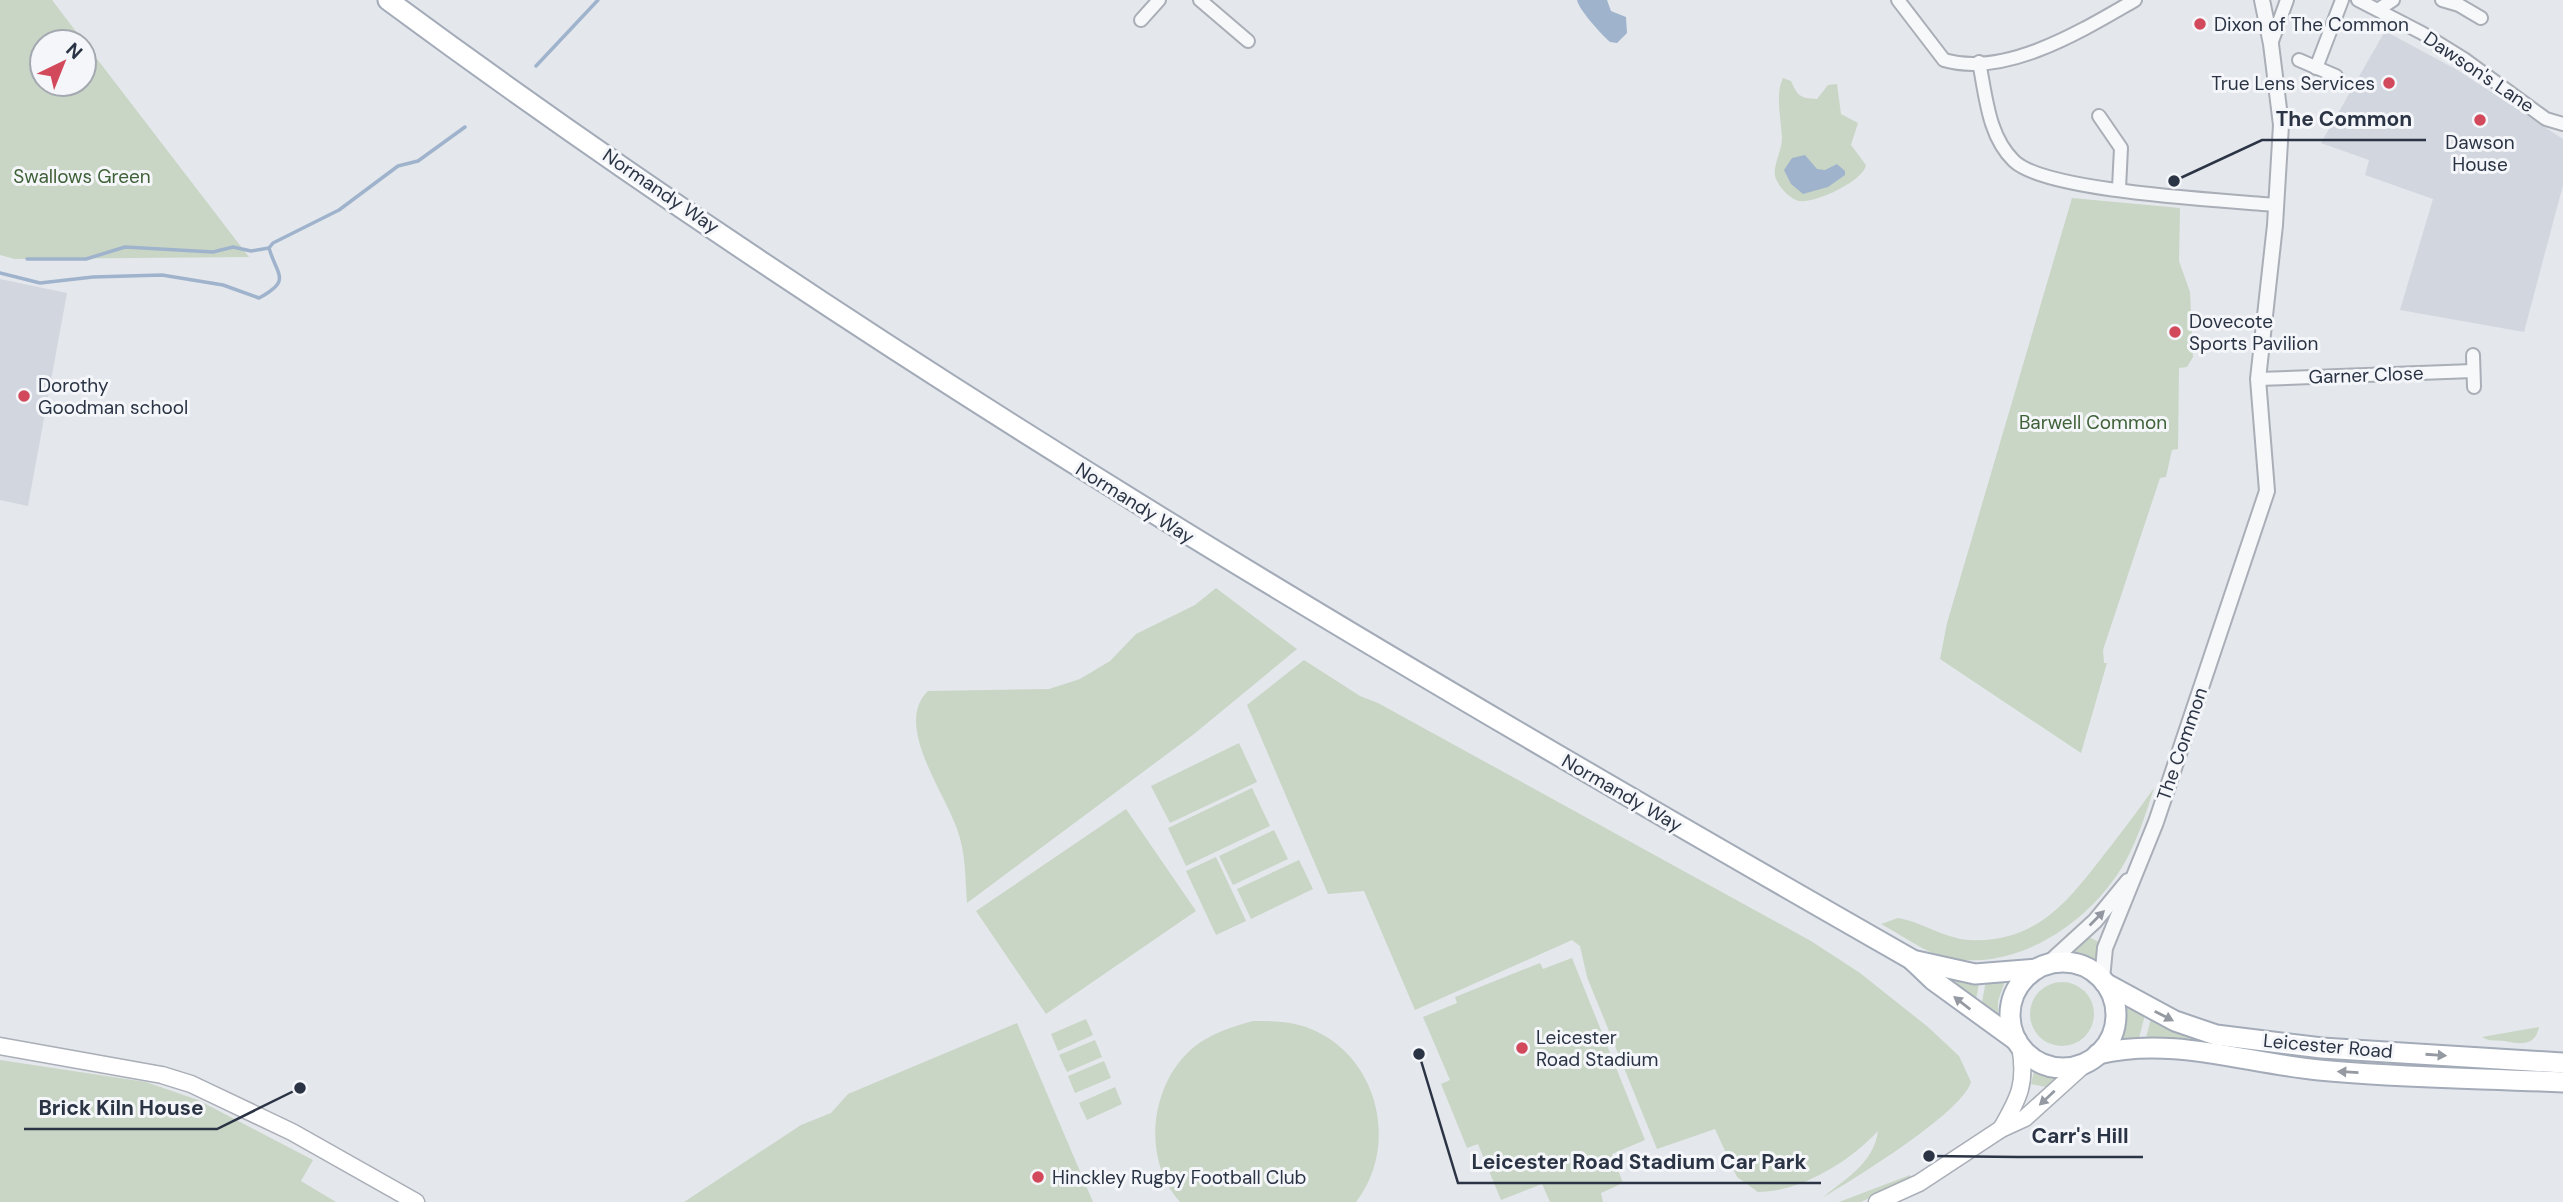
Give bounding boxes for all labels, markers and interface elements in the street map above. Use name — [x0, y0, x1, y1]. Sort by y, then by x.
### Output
place label: Dixon of The Common — [2214, 12, 2409, 37]
marker: Dixon of The Common — [2192, 16, 2208, 32]
street label: Dawson's Lane — [2419, 26, 2539, 118]
north arrow — [28, 28, 98, 98]
text: N — [61, 37, 88, 65]
place label: True Lens Services — [2211, 71, 2375, 96]
marker: True Lens Services — [2381, 75, 2397, 91]
callout: The Common — [2262, 98, 2426, 140]
text: The Common — [2276, 105, 2412, 133]
marker: Dawson House — [2472, 112, 2488, 128]
place label: Dawson House — [2445, 130, 2515, 177]
street label: Normandy Way — [598, 143, 724, 239]
park label: Swallows Green — [13, 164, 151, 189]
place label: Dovecote Sports Pavilion — [2189, 309, 2318, 356]
marker: Dovecote Sports Pavilion — [2167, 324, 2183, 340]
street label: Garner Close — [2308, 361, 2424, 389]
place label: Dorothy Goodman school — [38, 373, 188, 420]
marker: Dorothy Goodman school — [16, 388, 32, 404]
park label: Barwell Common — [2019, 410, 2167, 435]
street label: Normandy Way — [1071, 457, 1199, 550]
street label: The Common — [2151, 684, 2213, 804]
street label: Normandy Way — [1557, 748, 1687, 838]
one-way arrow — [2089, 909, 2106, 926]
one-way arrow — [1953, 996, 1971, 1010]
one-way arrow — [2155, 1009, 2175, 1021]
place label: Leicester Road Stadium — [1536, 1025, 1658, 1072]
street label: Leicester Road — [2262, 1028, 2394, 1064]
marker: Leicester Road Stadium — [1514, 1040, 1530, 1056]
one-way arrow — [2425, 1050, 2447, 1061]
one-way arrow — [2337, 1066, 2359, 1077]
callout: Brick Kiln House — [24, 1087, 217, 1129]
one-way arrow — [2039, 1090, 2056, 1106]
text: Brick Kiln House — [38, 1094, 204, 1122]
callout: Carr's Hill — [2018, 1115, 2143, 1157]
text: Carr's Hill — [2031, 1122, 2129, 1150]
callout: Leicester Road Stadium Car Park — [1458, 1141, 1821, 1183]
text: Leicester Road Stadium Car Park — [1471, 1148, 1807, 1176]
place label: Hinckley Rugby Football Club — [1052, 1165, 1306, 1190]
marker: Hinckley Rugby Football Club — [1030, 1169, 1046, 1185]

